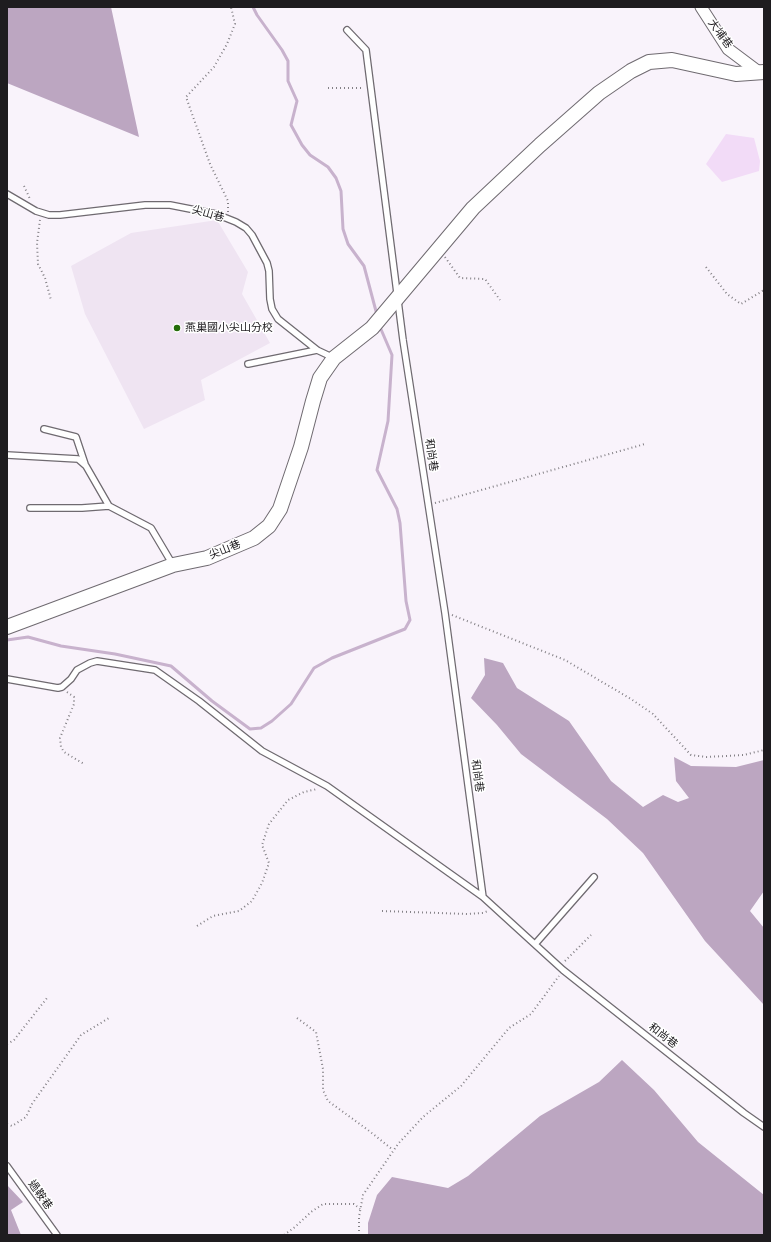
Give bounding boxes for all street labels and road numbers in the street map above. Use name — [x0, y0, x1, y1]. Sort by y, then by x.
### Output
street label: 大埔巷 — [705, 17, 735, 51]
street label: 尖山巷 — [190, 203, 226, 225]
street label: 和尚巷 — [422, 438, 440, 472]
street label: 尖山巷 — [207, 538, 243, 562]
street label: 和尚巷 — [468, 759, 486, 793]
street label: 和尚巷 — [646, 1021, 680, 1051]
street label: 過鞍巷 — [25, 1178, 55, 1212]

